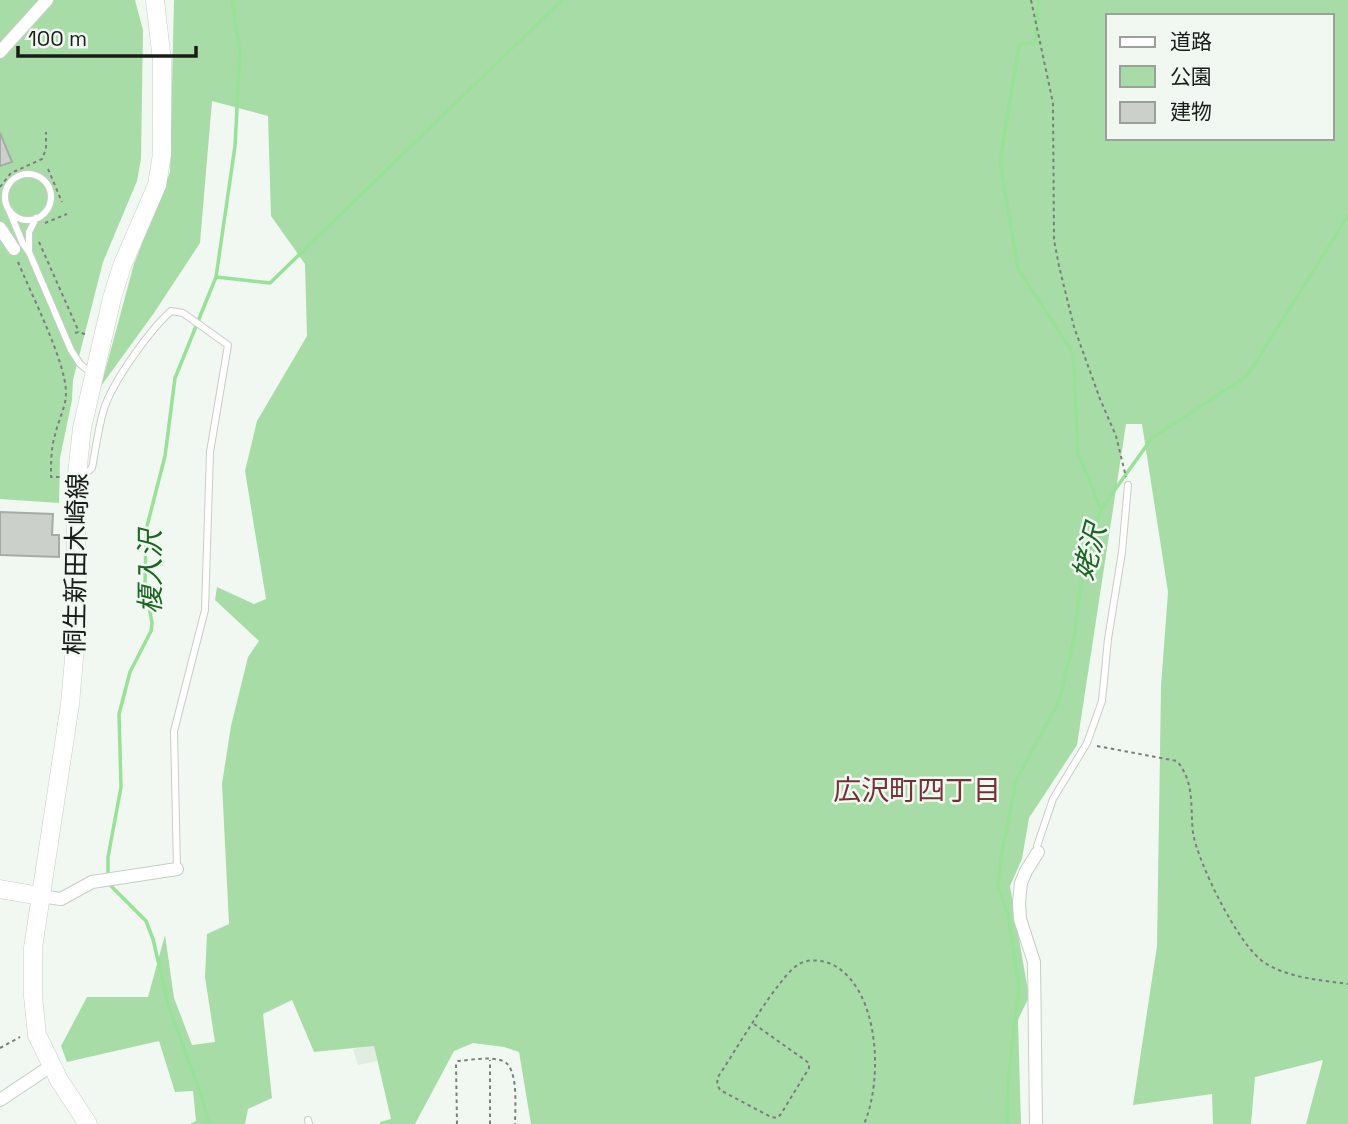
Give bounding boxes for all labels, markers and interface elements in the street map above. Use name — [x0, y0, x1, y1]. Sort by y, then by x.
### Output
scale bar — [18, 14, 196, 58]
legend — [1106, 14, 1334, 140]
text: 100 m — [28, 25, 87, 52]
text: 道路 — [1170, 28, 1212, 55]
text: 公園 — [1170, 63, 1212, 90]
text: 建物 — [1170, 98, 1212, 125]
street label: 桐生新田木崎線 — [57, 473, 95, 655]
water label: 姥沢 — [1064, 516, 1115, 584]
water label: 榎入沢 — [132, 526, 168, 614]
district label: 広沢町四丁目 — [833, 772, 1001, 808]

